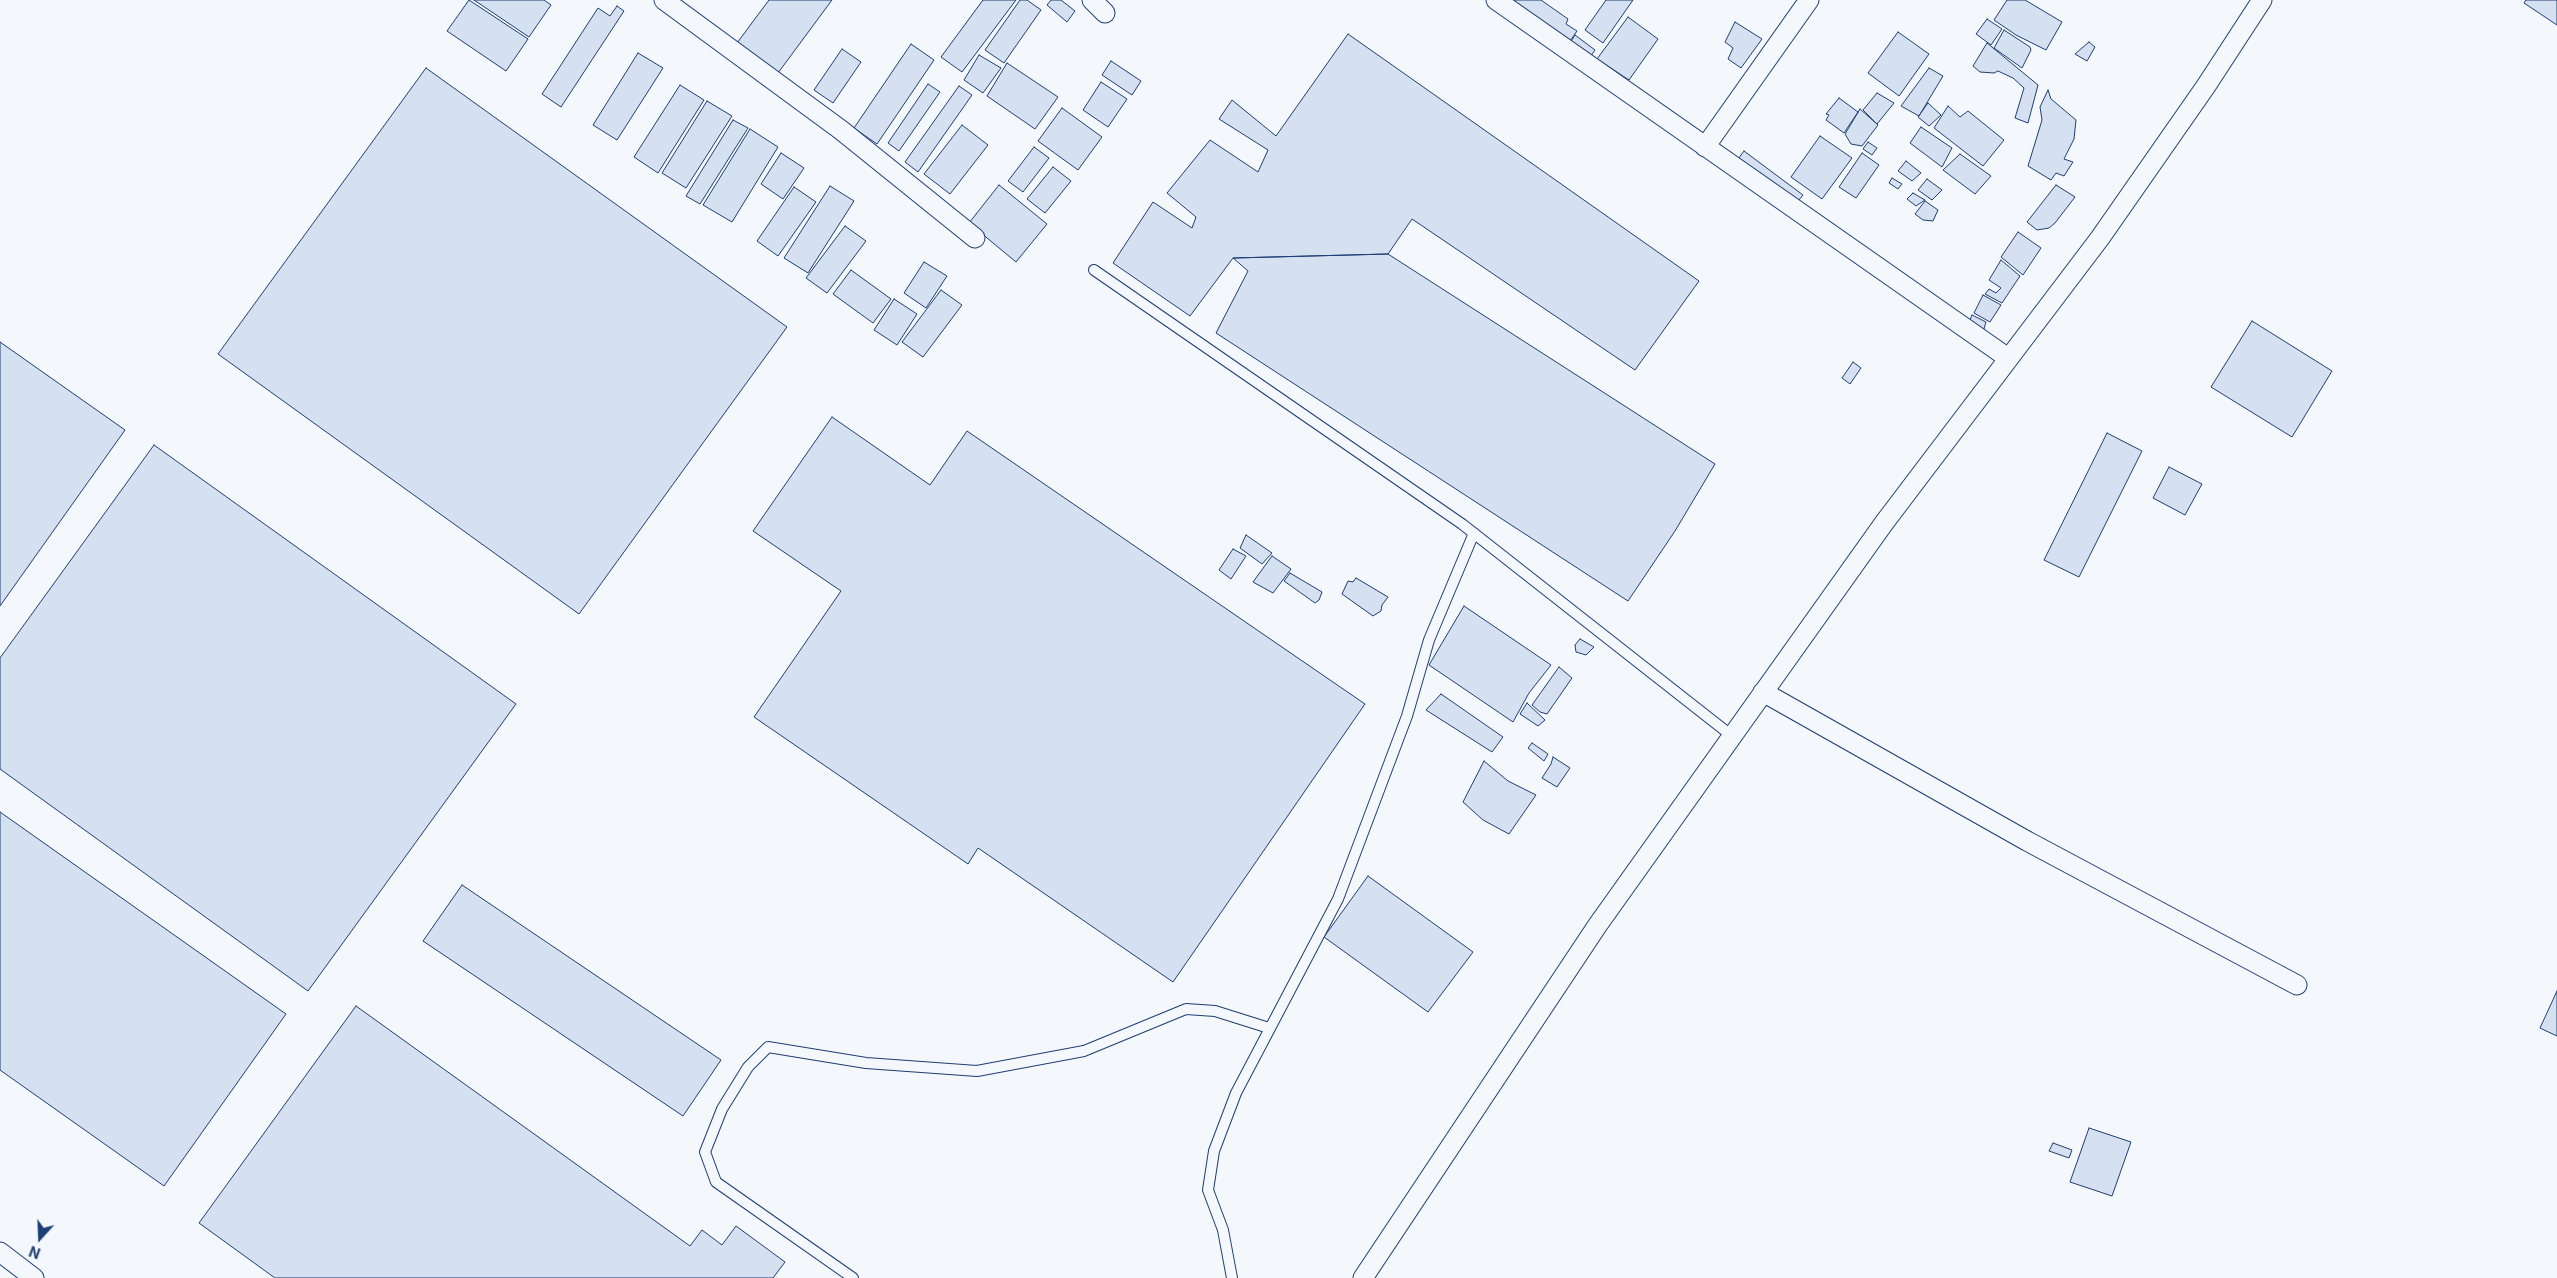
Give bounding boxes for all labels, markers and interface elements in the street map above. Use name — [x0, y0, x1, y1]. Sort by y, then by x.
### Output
north arrow — [15, 1213, 65, 1263]
text: N — [27, 1243, 43, 1262]

